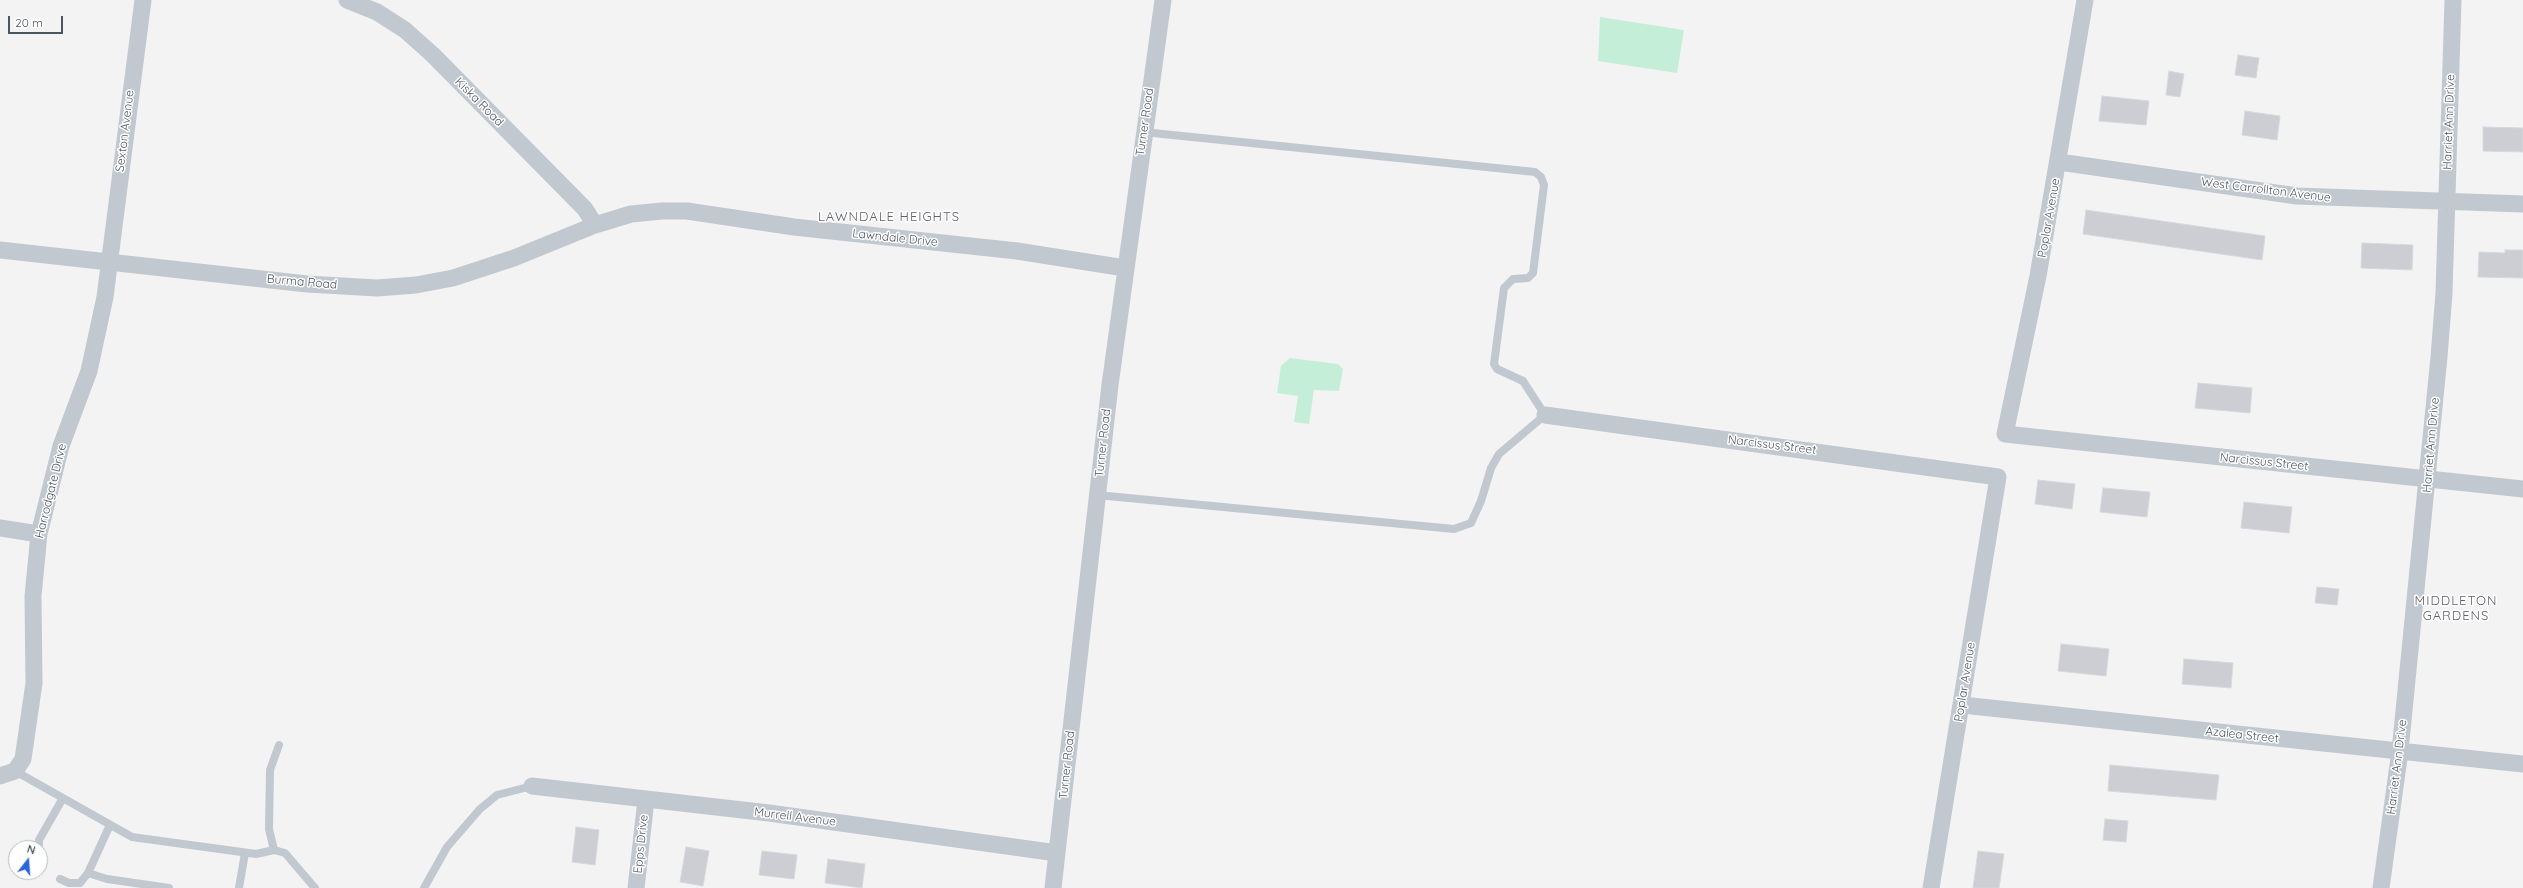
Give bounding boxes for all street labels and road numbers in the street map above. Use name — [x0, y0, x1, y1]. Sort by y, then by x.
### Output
street label: Harriet Ann Drive — [2440, 74, 2458, 170]
street label: Kiska Road — [452, 75, 506, 129]
street label: Turner Road — [1133, 87, 1157, 157]
street label: Sexton Avenue — [113, 89, 137, 173]
street label: West Carrollton Avenue — [2200, 175, 2332, 205]
street label: Poplar Avenue — [2035, 177, 2063, 259]
street label: Lawndale Drive — [852, 226, 938, 250]
street label: Burma Road — [266, 272, 338, 292]
street label: Harriet Ann Drive — [2420, 397, 2442, 493]
street label: Turner Road — [1092, 408, 1114, 478]
street label: Narcissus Street — [1727, 432, 1817, 458]
street label: Harrodgate Drive — [32, 442, 70, 540]
street label: Narcissus Street — [2219, 450, 2309, 474]
street label: Poplar Avenue — [1952, 641, 1978, 723]
street label: Harriet Ann Drive — [2384, 719, 2410, 815]
street label: Azalea Street — [2205, 724, 2279, 746]
street label: Turner Road — [1056, 730, 1078, 800]
street label: Murrell Avenue — [753, 805, 837, 829]
street label: Epps Drive — [631, 814, 651, 874]

